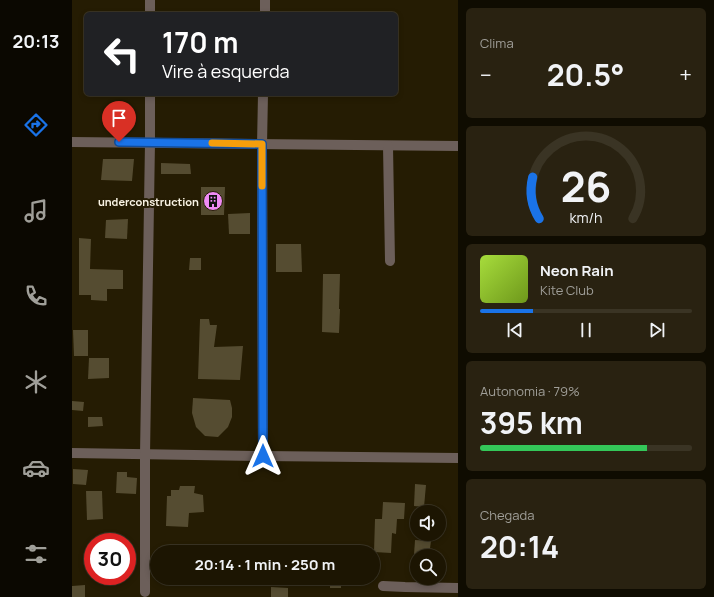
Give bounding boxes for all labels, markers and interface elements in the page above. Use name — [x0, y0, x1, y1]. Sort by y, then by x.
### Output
text: 170 m — [162, 23, 238, 61]
icon: left — [96, 28, 148, 80]
text: 20:13 — [12, 29, 60, 53]
text: Clima — [480, 34, 514, 52]
text: 20.5° — [547, 54, 625, 95]
text: Vire à esquerda — [162, 59, 290, 83]
text: − — [480, 60, 492, 90]
text: + — [679, 60, 692, 90]
pin — [102, 101, 136, 142]
icon: arrive — [108, 107, 130, 129]
icon: directions — [22, 111, 50, 139]
text: 26 — [561, 157, 611, 213]
building icon: underconstruction — [202, 190, 224, 212]
place label: underconstruction — [98, 194, 199, 209]
icon: music — [22, 197, 50, 225]
text: km/h — [569, 207, 603, 226]
text: Neon Rain — [540, 260, 614, 281]
text: Kite Club — [540, 281, 594, 299]
icon: phone — [22, 282, 50, 310]
icon: previous — [504, 319, 526, 341]
icon: pause — [575, 319, 597, 341]
icon: next — [646, 319, 668, 341]
icon: climate — [22, 368, 50, 396]
text: Autonomia · 79% — [480, 382, 580, 400]
text: 395 km — [480, 402, 583, 443]
position arrow — [242, 435, 284, 477]
icon: car — [22, 454, 50, 482]
map controls — [410, 505, 446, 585]
button: sound — [410, 505, 446, 541]
text: Chegada — [480, 506, 534, 524]
text: 20:14 — [480, 526, 559, 567]
speed limit sign: 30 — [84, 533, 136, 585]
icon: filters — [22, 540, 50, 568]
button: search — [410, 549, 446, 585]
text: 20:14 · 1 min · 250 m — [195, 554, 335, 575]

